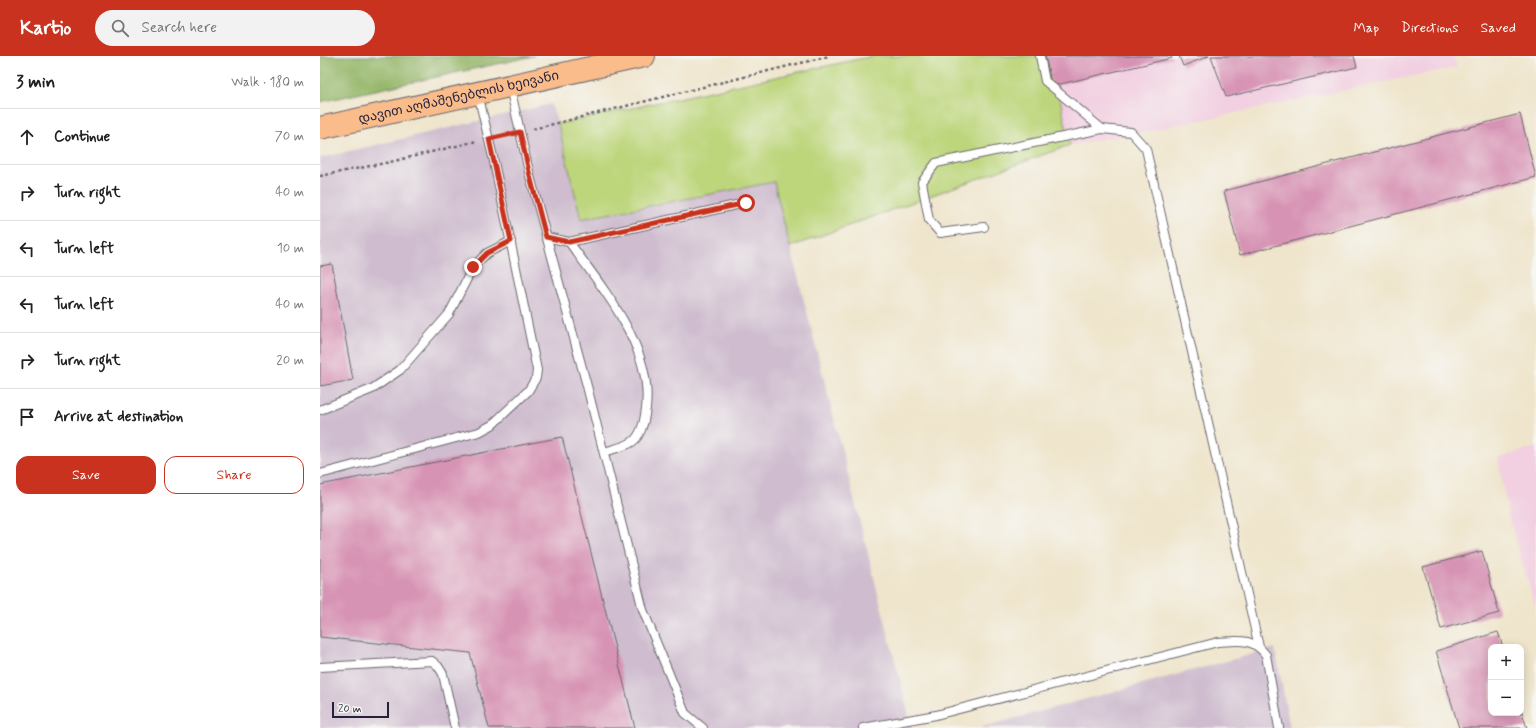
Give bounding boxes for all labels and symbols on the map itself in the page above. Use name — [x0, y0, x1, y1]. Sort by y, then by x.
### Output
street label: დავით აღმაშენებლის ხეივანი — [357, 67, 560, 128]
route start — [737, 194, 755, 212]
route end — [464, 258, 482, 276]
scale bar — [332, 700, 389, 719]

